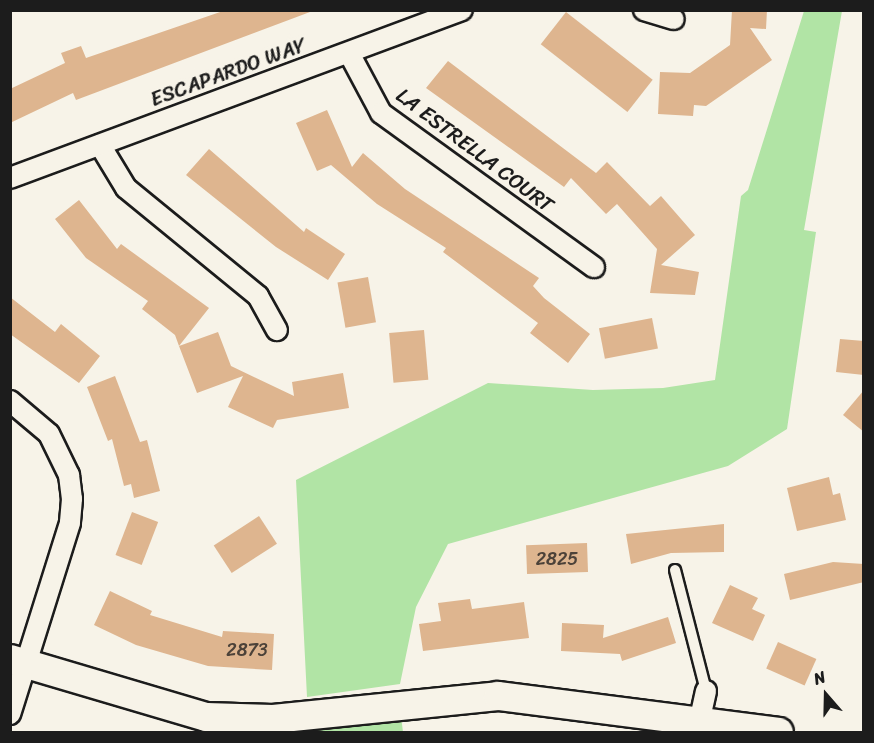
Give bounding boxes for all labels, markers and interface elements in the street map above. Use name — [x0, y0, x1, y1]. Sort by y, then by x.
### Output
street label: ESCAPARDO WAY — [148, 33, 308, 111]
street label: LA ESTRELLA COURT — [391, 82, 559, 218]
house number: 2825 — [536, 548, 578, 570]
house number: 2873 — [226, 639, 268, 661]
text: N — [810, 662, 830, 693]
north arrow — [796, 665, 856, 725]

